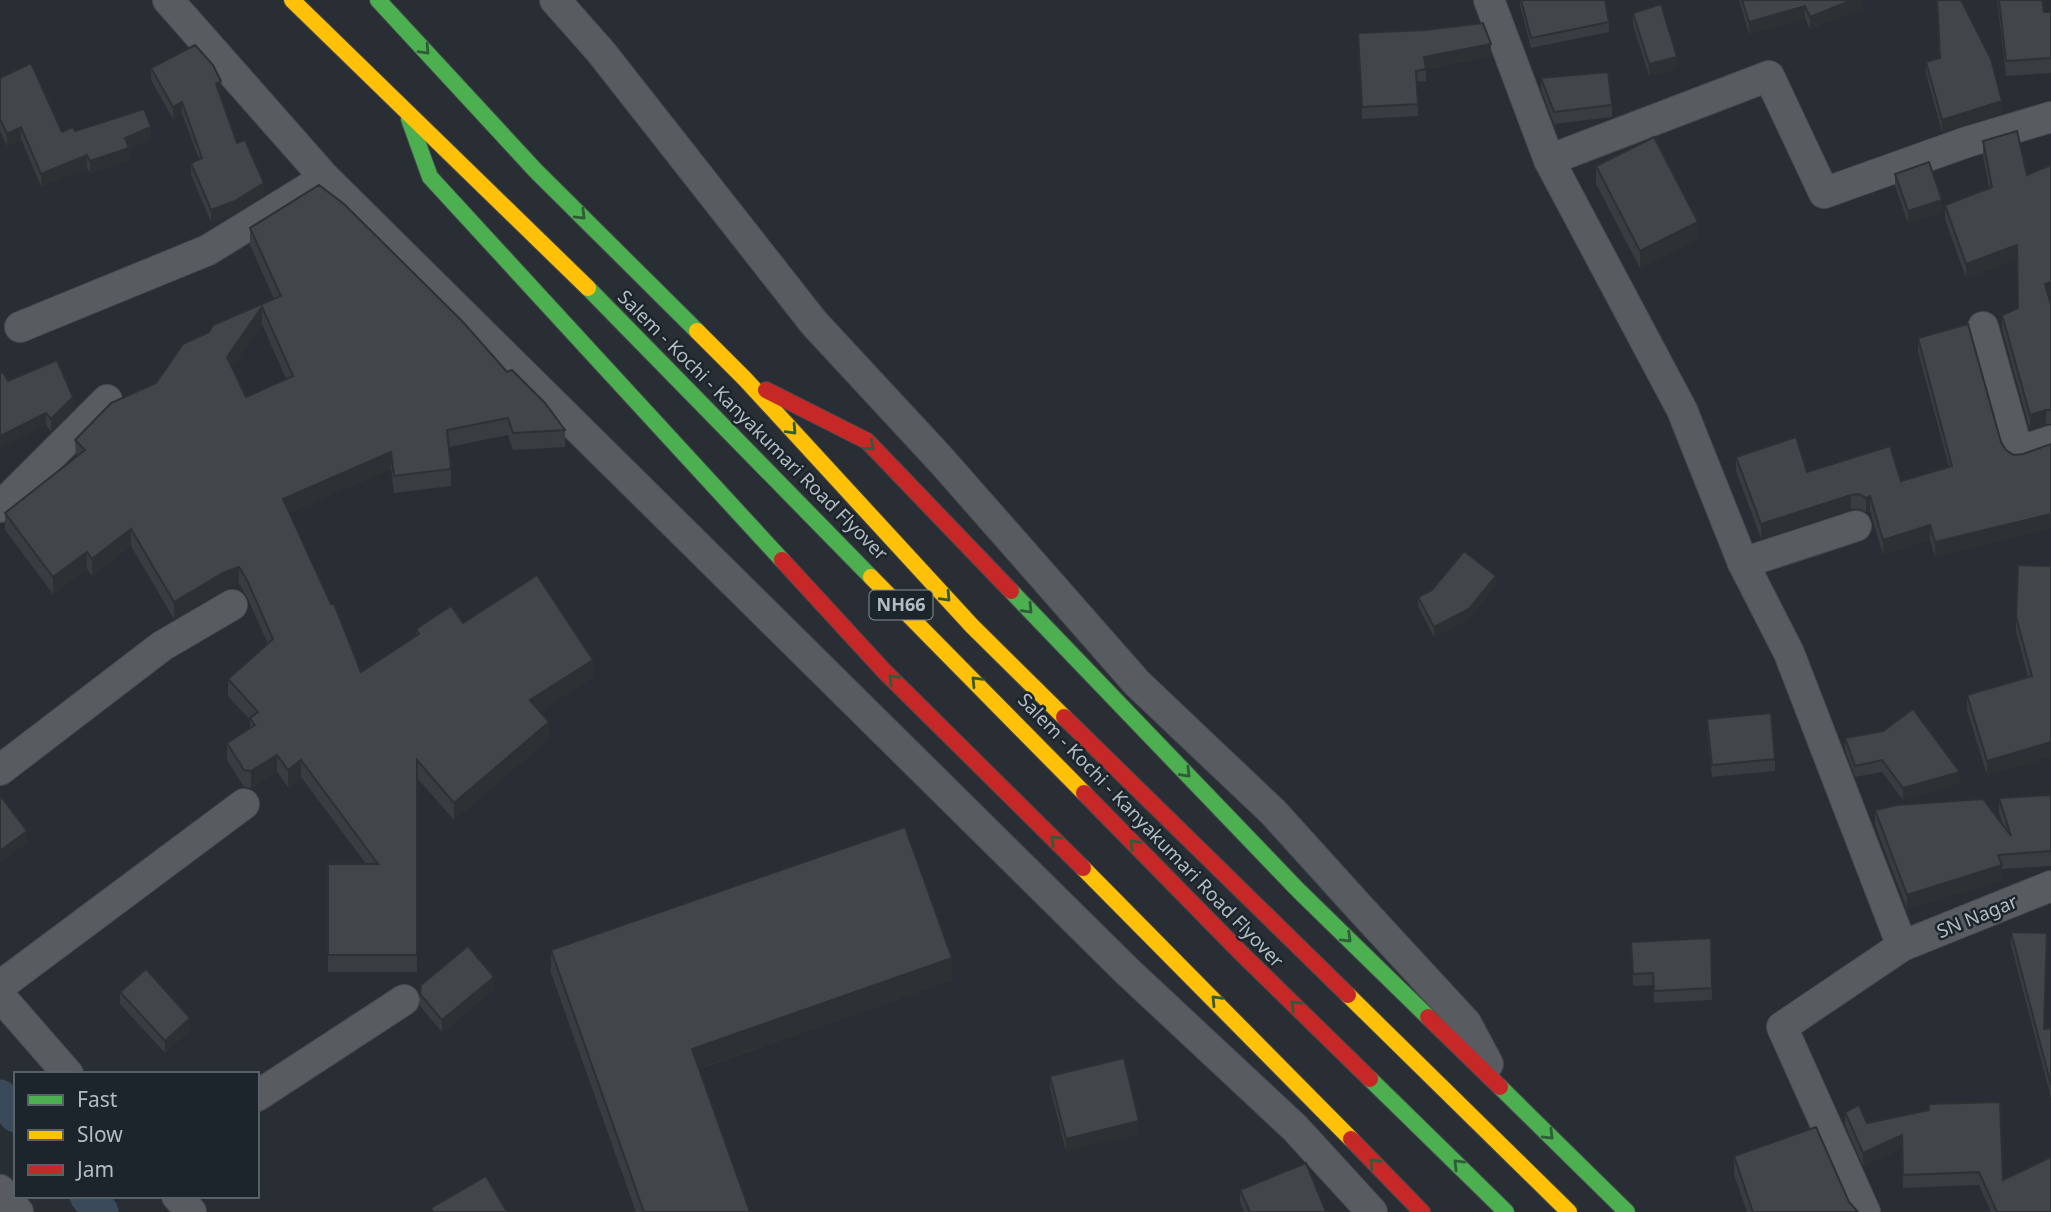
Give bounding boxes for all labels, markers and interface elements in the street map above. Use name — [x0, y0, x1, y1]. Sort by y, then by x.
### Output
one-way arrow — [416, 42, 429, 55]
one-way arrow — [573, 207, 586, 220]
street label: Salem - Kochi - Kanyakumari Road Flyover — [612, 284, 894, 566]
one-way arrow — [784, 422, 796, 435]
one-way arrow — [862, 437, 875, 450]
one-way arrow — [938, 589, 951, 602]
road number: NH66 — [870, 590, 932, 620]
one-way arrow — [1020, 601, 1033, 614]
one-way arrow — [888, 675, 901, 688]
one-way arrow — [971, 676, 984, 689]
street label: Salem - Kochi - Kanyakumari Road Flyover — [1012, 687, 1290, 973]
one-way arrow — [1177, 765, 1190, 778]
one-way arrow — [1050, 835, 1063, 848]
one-way arrow — [1130, 839, 1143, 852]
street label: SN Nagar — [1933, 888, 2021, 944]
one-way arrow — [1339, 929, 1352, 942]
one-way arrow — [1211, 995, 1224, 1008]
one-way arrow — [1290, 1001, 1303, 1014]
legend — [14, 1072, 259, 1198]
text: Fast — [77, 1085, 118, 1113]
text: Slow — [77, 1120, 123, 1148]
one-way arrow — [1540, 1126, 1553, 1139]
text: Jam — [75, 1155, 114, 1183]
one-way arrow — [1370, 1158, 1383, 1171]
one-way arrow — [1453, 1159, 1466, 1172]

